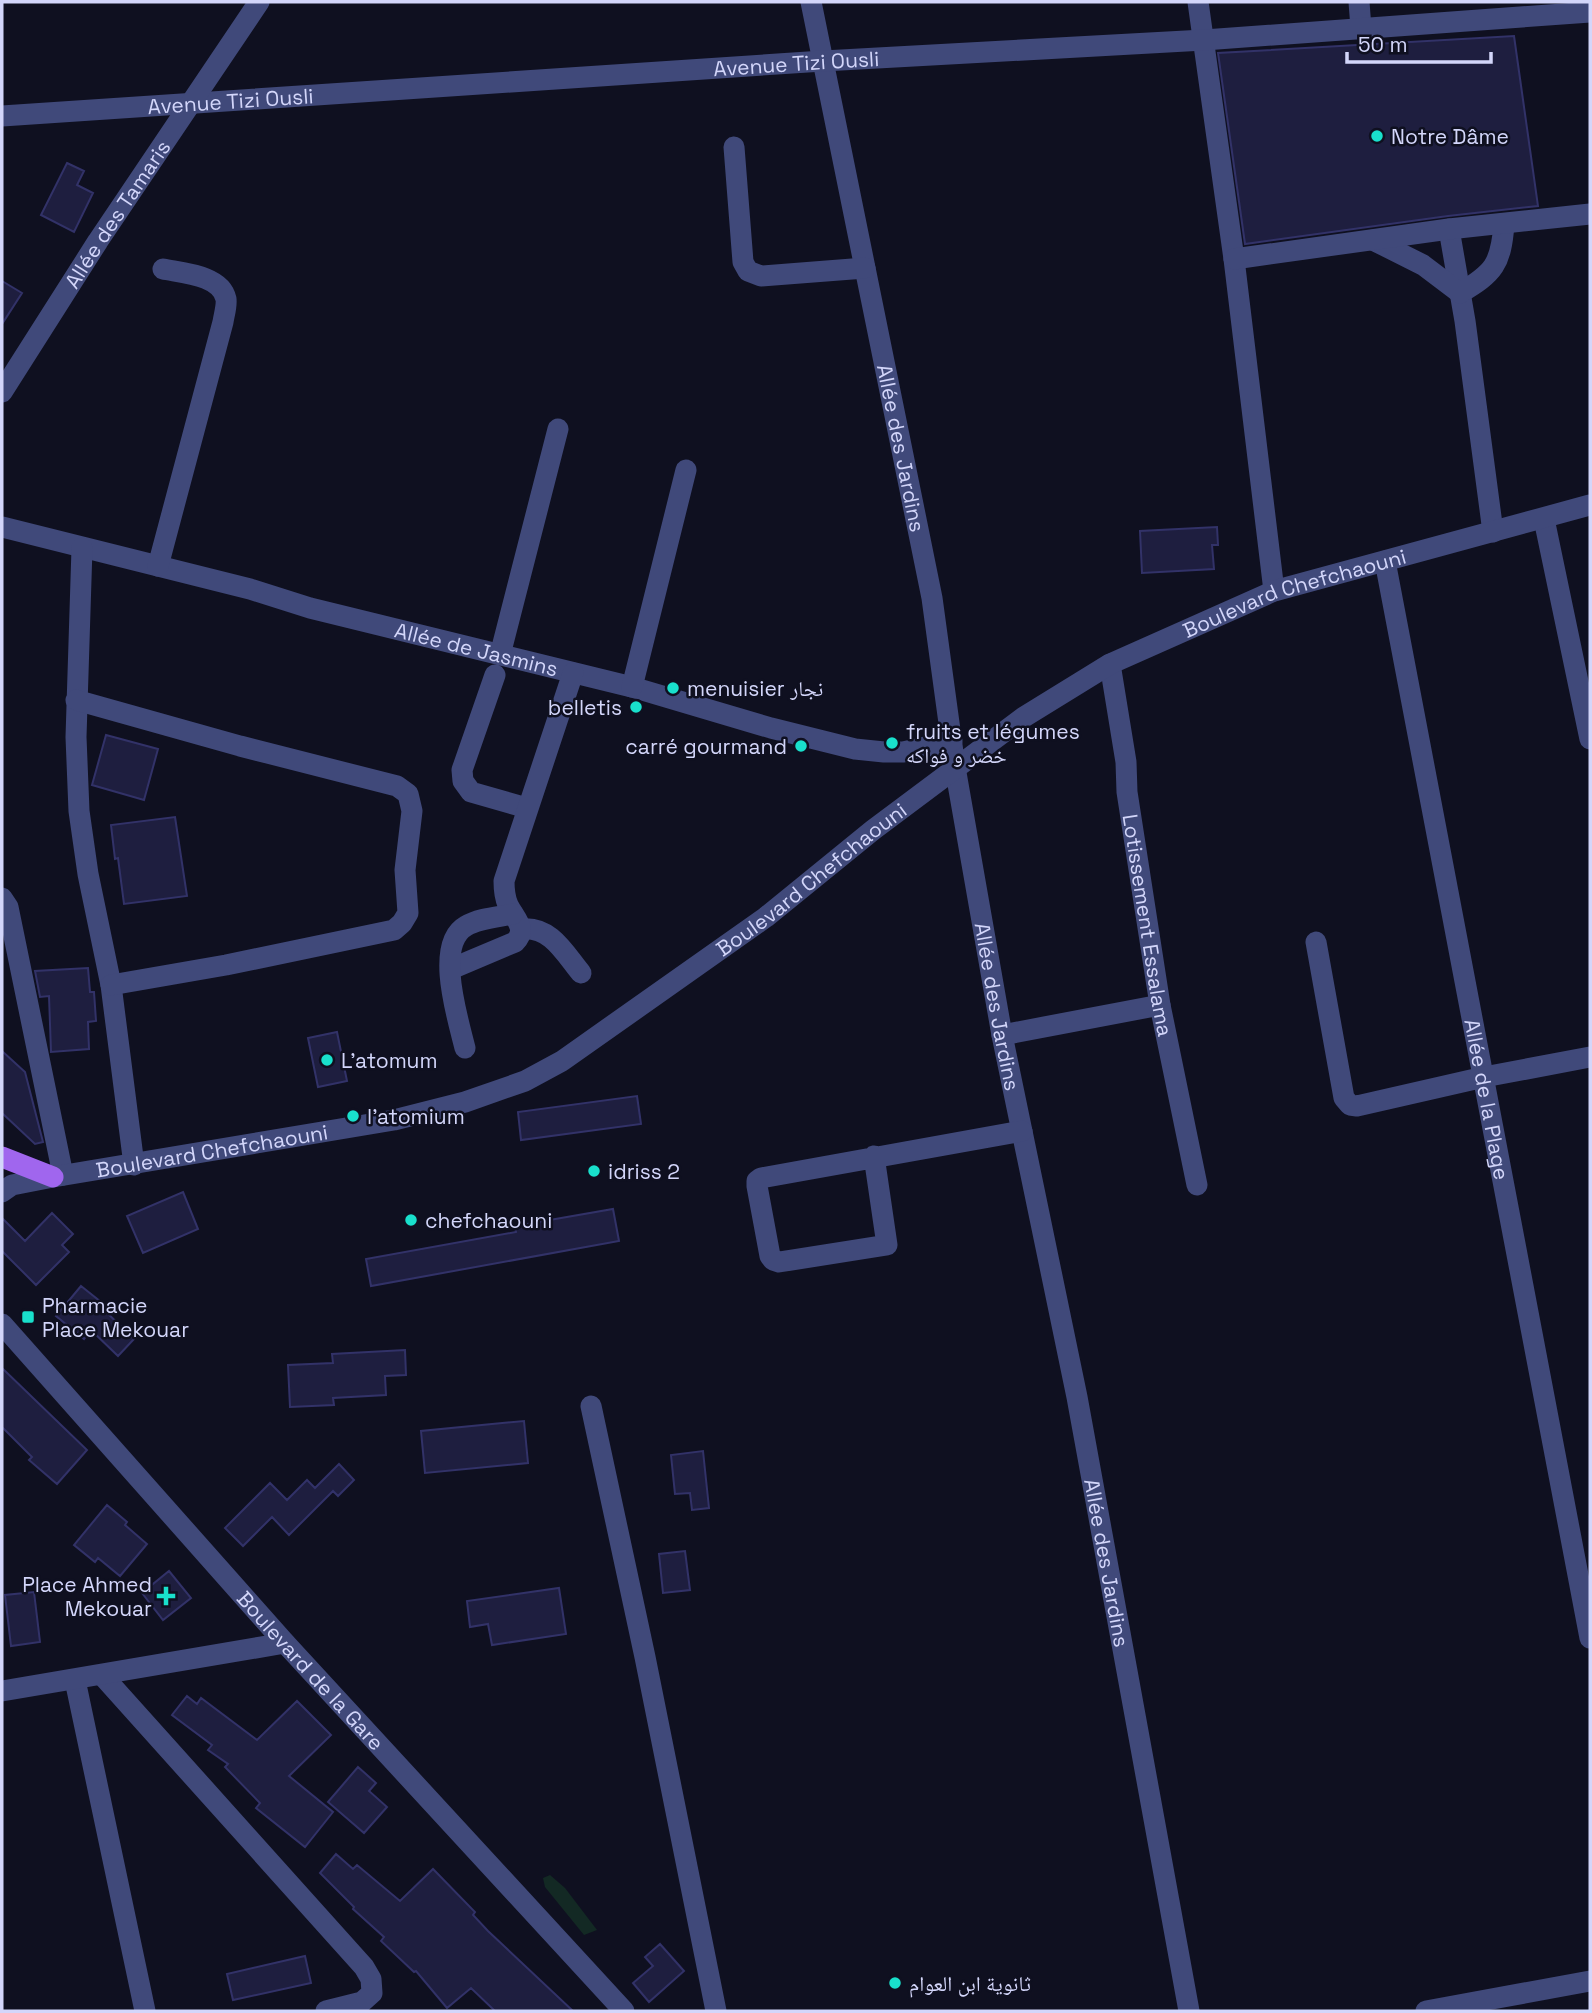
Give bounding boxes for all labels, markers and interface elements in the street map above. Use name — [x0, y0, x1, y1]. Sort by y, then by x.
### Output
scale bar — [1347, 21, 1490, 65]
text: 50 m — [1358, 31, 1408, 58]
street label: Avenue Tizi Ousli — [712, 44, 880, 82]
street label: Avenue Tizi Ousli — [147, 82, 314, 120]
place label: Notre Dâme — [1391, 123, 1509, 150]
marker: Notre Dâme — [1369, 128, 1385, 144]
street label: Allée des Tamaris — [58, 134, 176, 293]
street label: Allée des Jardins — [871, 362, 932, 534]
street label: Boulevard Chefchaouni — [1178, 542, 1409, 643]
street label: Allée de Jasmins — [392, 616, 561, 682]
place label: menuisier نجار — [687, 675, 823, 702]
marker: menuisier نجار — [665, 680, 681, 696]
place label: belletis — [548, 694, 622, 721]
marker: belletis — [628, 699, 644, 715]
place label: fruits et légumes خضر و فواكه — [906, 718, 1080, 769]
place label: carré gourmand — [625, 733, 787, 760]
marker: fruits et légumes خضر و فواكه — [884, 735, 900, 751]
marker: carré gourmand — [793, 738, 809, 754]
street label: Boulevard Chefchaouni — [710, 796, 912, 962]
street label: Lotissement Essalama — [1117, 812, 1180, 1039]
street label: Allée des Jardins — [969, 920, 1027, 1093]
street label: Allée de la Plage — [1459, 1017, 1516, 1182]
place label: L'atomum — [341, 1047, 438, 1074]
marker: L'atomum — [319, 1052, 335, 1068]
place label: l'atomium — [367, 1103, 465, 1130]
marker: l'atomium — [345, 1108, 361, 1124]
street label: Boulevard Chefchaouni — [94, 1118, 330, 1183]
place label: idriss 2 — [608, 1158, 680, 1185]
marker: idriss 2 — [586, 1163, 602, 1179]
place label: chefchaouni — [425, 1207, 552, 1234]
marker: chefchaouni — [403, 1212, 419, 1228]
place label: Pharmacie Place Mekouar — [42, 1292, 189, 1343]
marker: Pharmacie Place Mekouar — [20, 1309, 36, 1325]
street label: Allée des Jardins — [1079, 1476, 1136, 1649]
place label: Place Ahmed Mekouar — [22, 1571, 152, 1622]
street label: Boulevard de la Gare — [231, 1585, 390, 1756]
marker: Place Ahmed Mekouar — [158, 1588, 174, 1604]
place label: ثانوية ابن العوام — [909, 1970, 1031, 1998]
marker: ثانوية ابن العوام — [887, 1975, 903, 1991]

